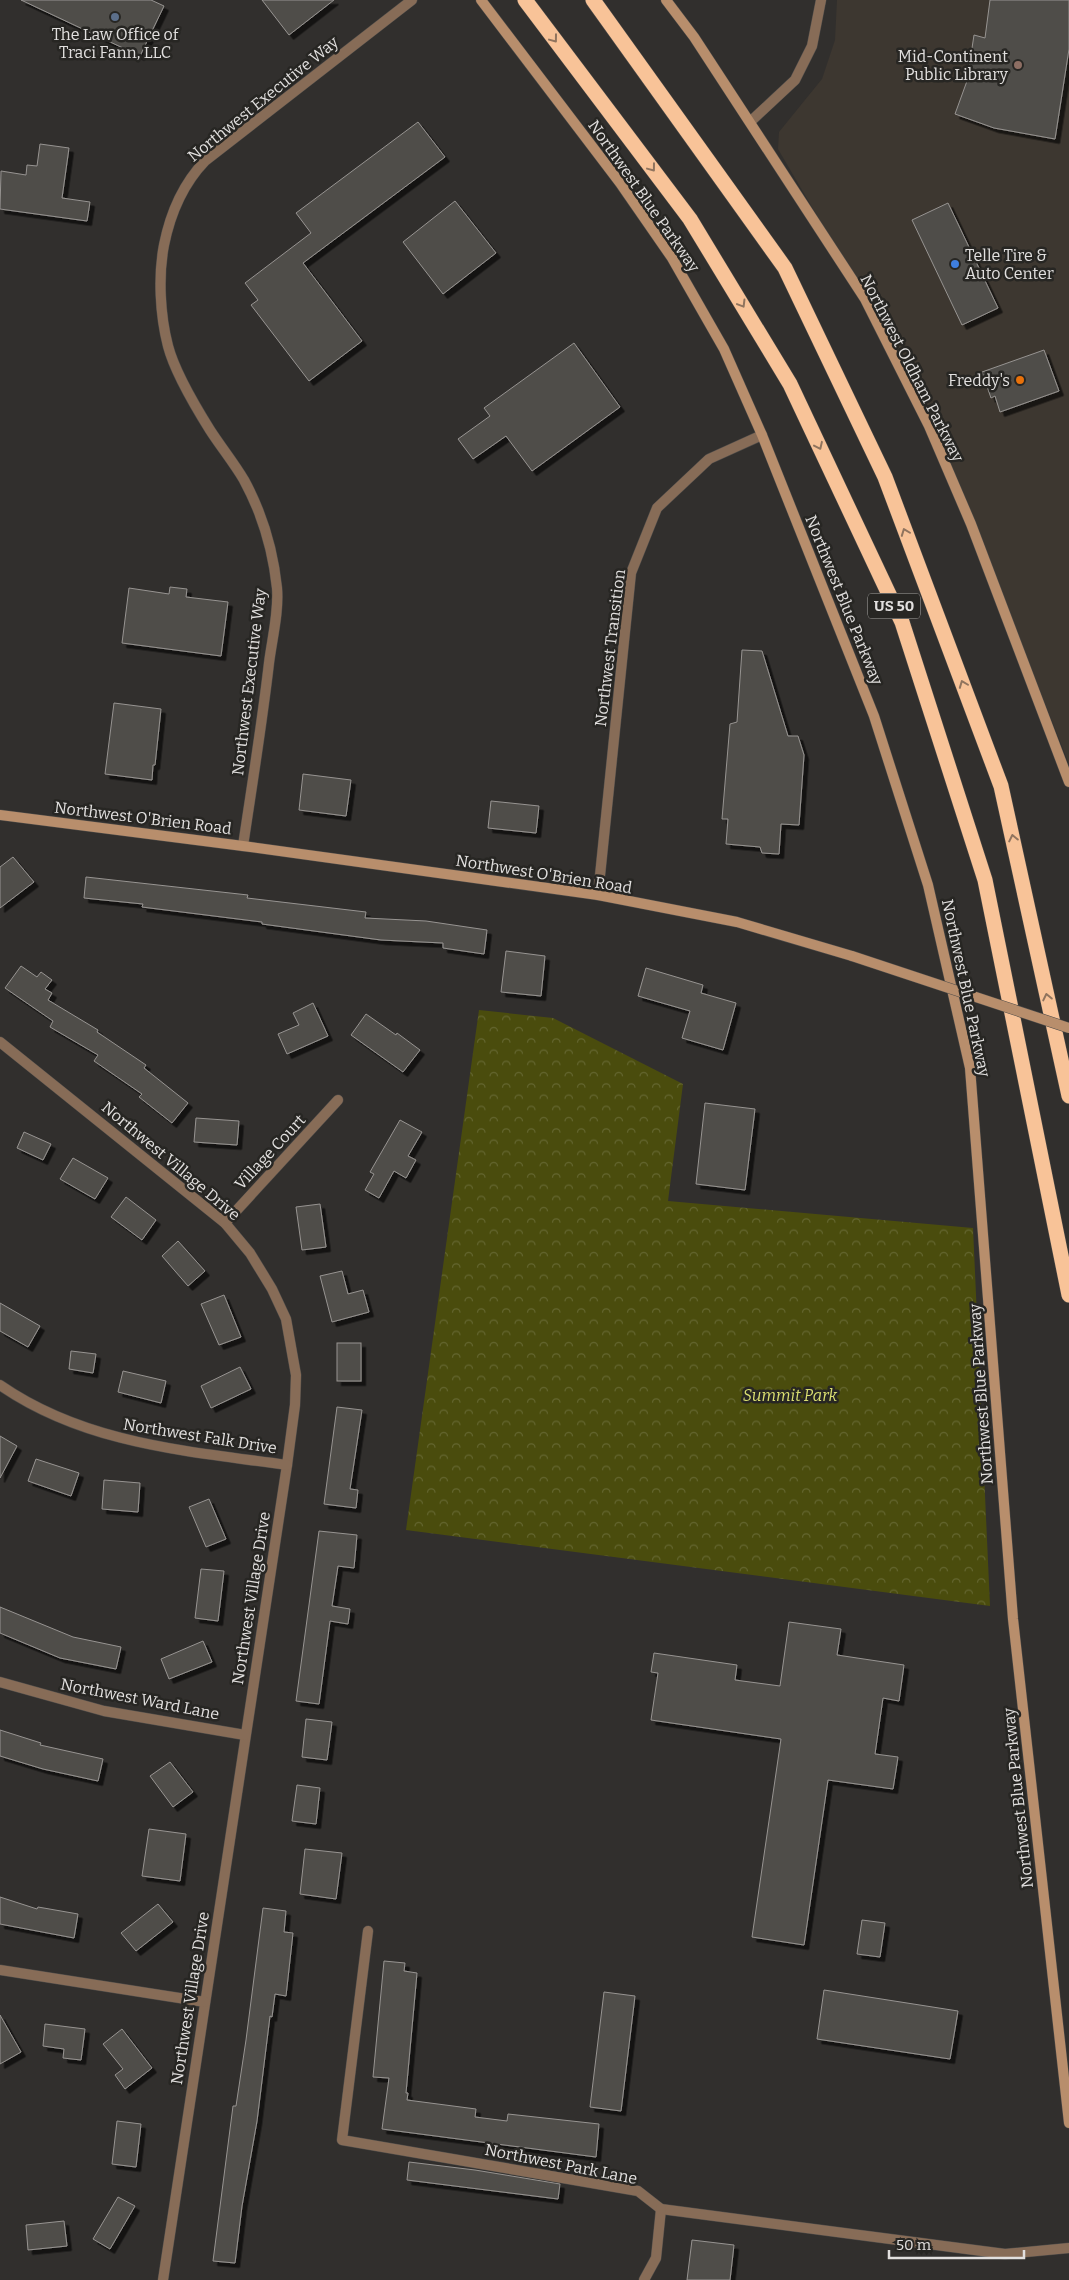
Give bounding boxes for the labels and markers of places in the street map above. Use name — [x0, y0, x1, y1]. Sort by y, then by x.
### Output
marker: The Law Office of Traci Fann, LLC — [109, 11, 121, 23]
place label: The Law Office of Traci Fann, LLC — [52, 25, 180, 62]
place label: Mid-Continent Public Library — [898, 47, 1009, 84]
marker: Mid-Continent Public Library — [1012, 59, 1024, 71]
place label: Telle Tire & Auto Center — [965, 246, 1054, 283]
marker: Telle Tire & Auto Center — [949, 258, 961, 270]
place label: Freddy's — [948, 371, 1010, 390]
marker: Freddy's — [1014, 374, 1026, 386]

